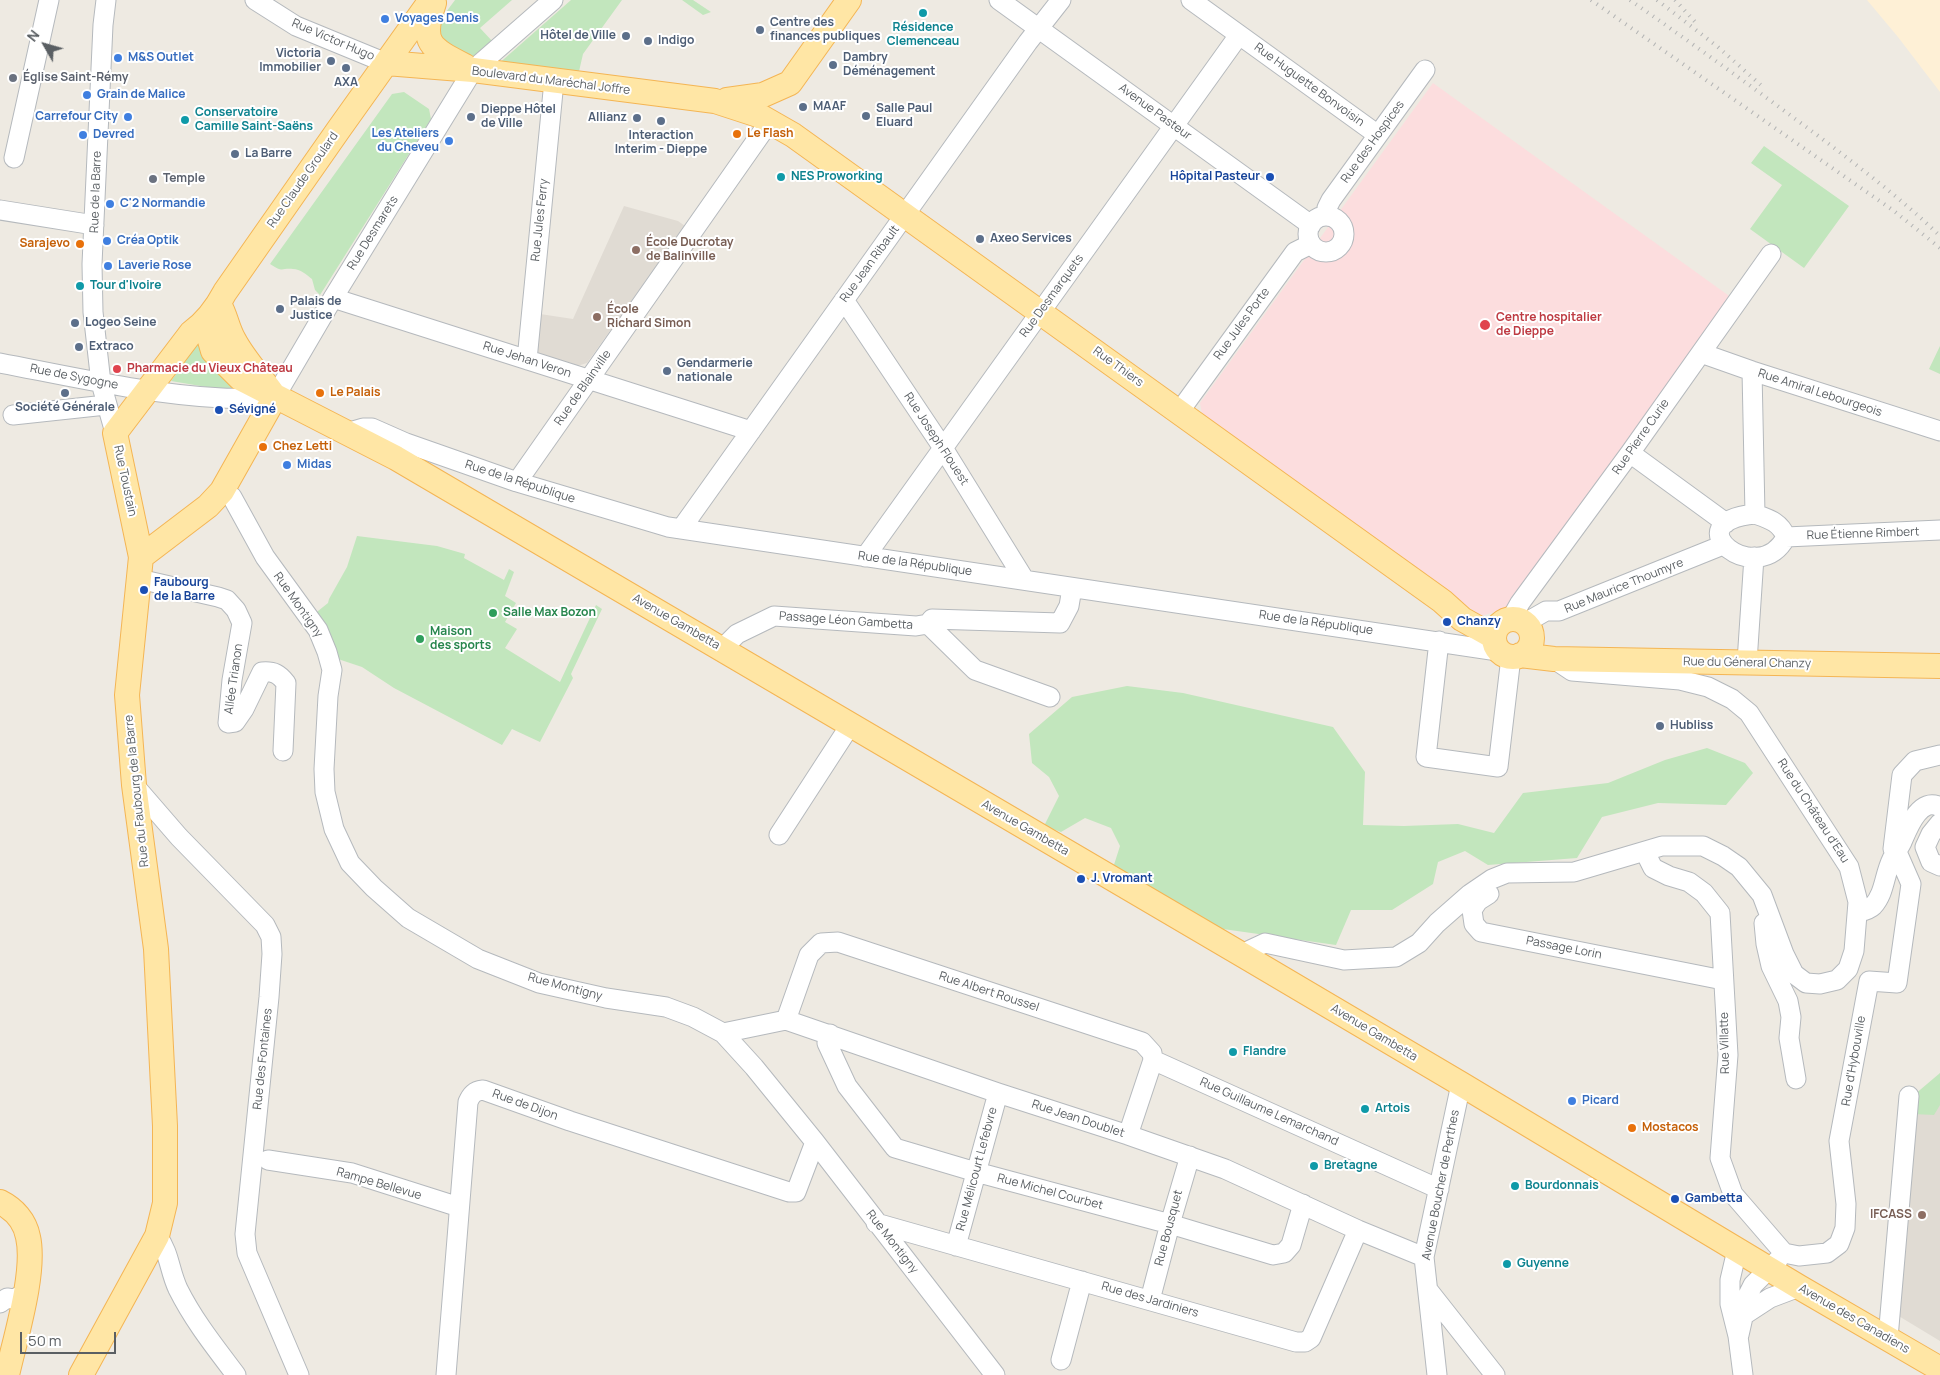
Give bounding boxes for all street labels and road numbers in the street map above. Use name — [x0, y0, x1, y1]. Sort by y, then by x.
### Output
street label: Rue Victor Hugo — [289, 16, 377, 64]
street label: Rue Huguette Bonvoisin — [1251, 40, 1367, 130]
street label: Boulevard du Maréchal Joffre — [471, 64, 631, 98]
street label: Avenue Pasteur — [1116, 81, 1194, 143]
street label: Rue des Hospices — [1338, 98, 1408, 186]
street label: Rue Claude Groulard — [265, 129, 341, 231]
street label: Rue de la Barre — [87, 151, 105, 233]
street label: Rue Jules Ferry — [528, 178, 552, 262]
street label: Rue Desmarets — [344, 193, 402, 273]
street label: Rue Jean Ribault — [837, 223, 903, 305]
street label: Rue Desmarquets — [1017, 252, 1087, 340]
street label: Rue Jules Porte — [1211, 285, 1273, 363]
street label: Rue Jehan Veron — [481, 339, 573, 381]
street label: Rue Thiers — [1090, 344, 1146, 390]
street label: Rue de Blainville — [552, 347, 614, 429]
street label: Rue de Sygogne — [29, 361, 119, 393]
street label: Rue Amiral Lebourgeois — [1756, 366, 1884, 420]
street label: Rue Joseph Flouest — [901, 390, 971, 488]
street label: Rue Pierre Curie — [1610, 396, 1672, 478]
street label: Rue Toustain — [110, 444, 140, 518]
street label: Rue de la République — [463, 457, 577, 507]
street label: Rue Étienne Rimbert — [1806, 525, 1920, 543]
street label: Rue de la République — [857, 549, 973, 579]
street label: Rue Maurice Thoumyre — [1562, 556, 1686, 616]
street label: Rue Montigny — [270, 570, 326, 640]
street label: Avenue Gambetta — [630, 591, 722, 653]
street label: Rue de la République — [1258, 608, 1374, 638]
street label: Passage Léon Gambetta — [779, 609, 913, 633]
street label: Allée Trianon — [222, 643, 246, 715]
street label: Rue du Géneral Chanzy — [1683, 655, 1811, 671]
street label: Rue du Faubourg de la Barre — [122, 714, 152, 868]
street label: Rue du Château d'Eau — [1774, 756, 1852, 866]
street label: Avenue Gambetta — [979, 797, 1071, 859]
street label: Passage Lorin — [1525, 934, 1603, 962]
street label: Rue Albert Roussel — [937, 969, 1041, 1015]
street label: Rue Montigny — [526, 970, 604, 1004]
street label: Avenue Gambetta — [1328, 1001, 1420, 1065]
street label: Rue des Fontaines — [251, 1008, 275, 1110]
street label: Rue Villatte — [1717, 1012, 1733, 1074]
street label: Rue d'Hybouville — [1839, 1015, 1869, 1107]
street label: Rue Guillaume Lemarchand — [1198, 1075, 1340, 1149]
street label: Rue de Dijon — [490, 1086, 560, 1124]
street label: Rue Jean Doublet — [1030, 1097, 1126, 1141]
street label: Rue Mélicourt Lefebvre — [954, 1106, 1000, 1232]
street label: Avenue Boucher de Perthes — [1419, 1109, 1463, 1261]
street label: Rampe Bellevue — [335, 1165, 423, 1203]
street label: Rue Michel Courbet — [995, 1171, 1105, 1213]
street label: Rue Bousquet — [1152, 1188, 1186, 1268]
street label: Rue Montigny — [863, 1207, 921, 1277]
street label: Rue des Jardiniers — [1100, 1279, 1200, 1321]
street label: Avenue des Canadiens — [1796, 1281, 1912, 1357]

